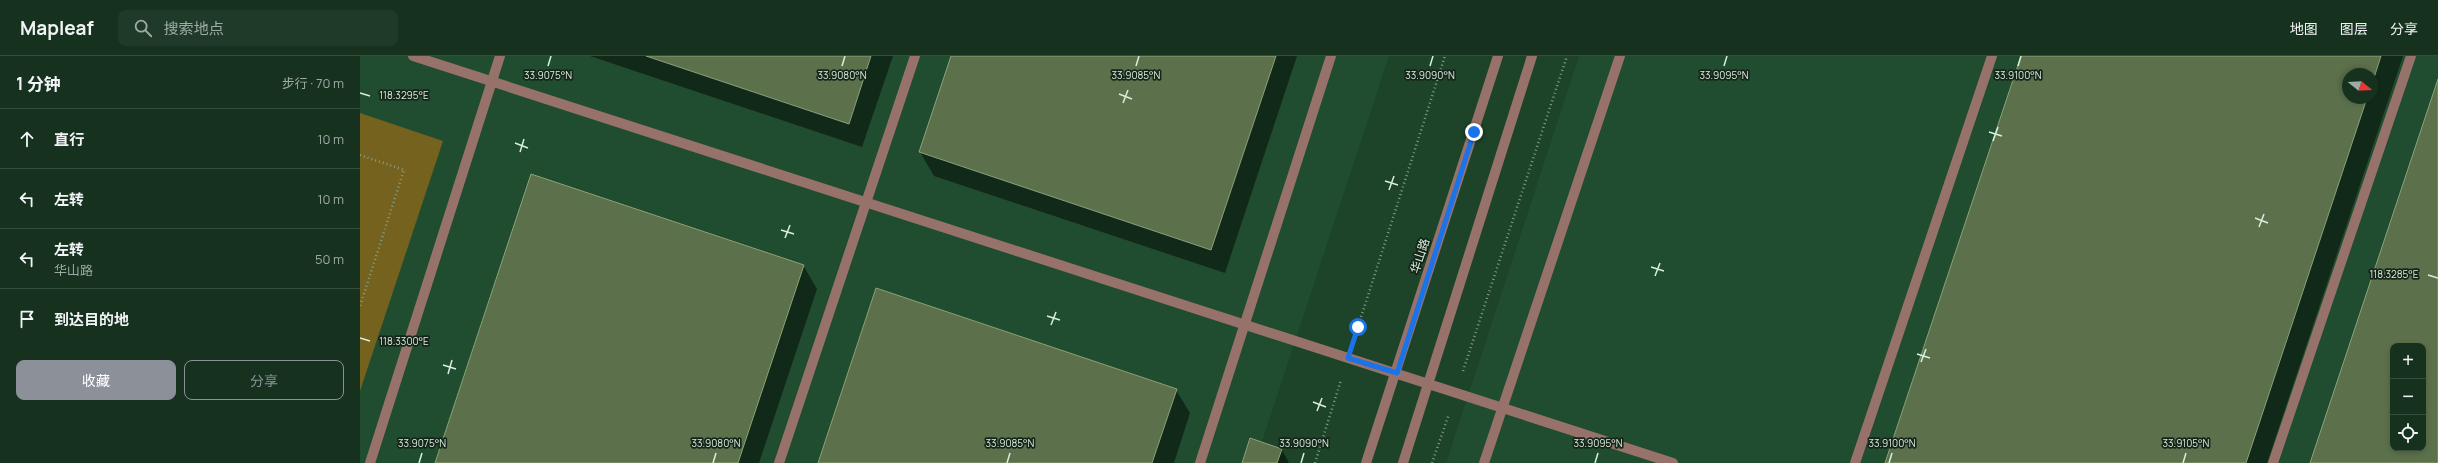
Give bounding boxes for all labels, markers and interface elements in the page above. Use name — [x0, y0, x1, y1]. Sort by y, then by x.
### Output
search box — [118, 10, 398, 46]
text: Mapleaf — [20, 15, 94, 41]
icon: search — [132, 17, 154, 39]
text: 搜索地点 — [164, 18, 224, 39]
text: 地图 — [2290, 19, 2318, 38]
text: 图层 — [2340, 19, 2368, 38]
text: 分享 — [2390, 19, 2418, 38]
text: 33.9075°N — [524, 68, 572, 82]
text: 33.9080°N — [817, 68, 867, 82]
text: 33.9085°N — [1112, 68, 1161, 82]
text: 33.9090°N — [1405, 68, 1455, 82]
text: 33.9095°N — [1699, 68, 1749, 82]
text: 33.9100°N — [1994, 68, 2042, 82]
north arrow — [2342, 68, 2378, 104]
text: 1 分钟 — [16, 72, 61, 95]
text: 步行 · 70 m — [282, 74, 344, 92]
text: 118.3295°E — [379, 88, 429, 102]
route end — [1465, 123, 1483, 141]
icon: ahead — [16, 128, 38, 150]
text: 直行 — [54, 129, 84, 150]
text: 10 m — [317, 130, 344, 148]
icon: left — [16, 188, 38, 210]
text: 左转 — [54, 189, 84, 210]
text: 10 m — [317, 190, 344, 208]
street label: 华山路 — [1406, 236, 1433, 276]
text: 左转 — [54, 239, 84, 260]
icon: left — [16, 248, 38, 270]
text: 50 m — [315, 250, 344, 268]
text: 华山路 — [54, 261, 93, 279]
text: 118.3285°E — [2369, 267, 2419, 281]
icon: arrive — [16, 308, 38, 330]
text: 到达目的地 — [54, 309, 129, 330]
route start — [1349, 318, 1367, 336]
text: 118.3300°E — [379, 334, 429, 348]
map controls — [2390, 343, 2426, 451]
button: + — [2390, 343, 2426, 379]
button: 收藏 — [16, 360, 176, 400]
button: 分享 — [184, 360, 344, 400]
button: − — [2390, 379, 2426, 415]
button: locate — [2390, 415, 2426, 451]
text: 33.9075°N — [398, 436, 446, 450]
text: 33.9080°N — [691, 436, 741, 450]
text: 33.9085°N — [986, 436, 1035, 450]
text: 33.9090°N — [1279, 436, 1329, 450]
text: 33.9095°N — [1573, 436, 1623, 450]
text: 33.9100°N — [1868, 436, 1916, 450]
text: 33.9105°N — [2163, 436, 2210, 450]

